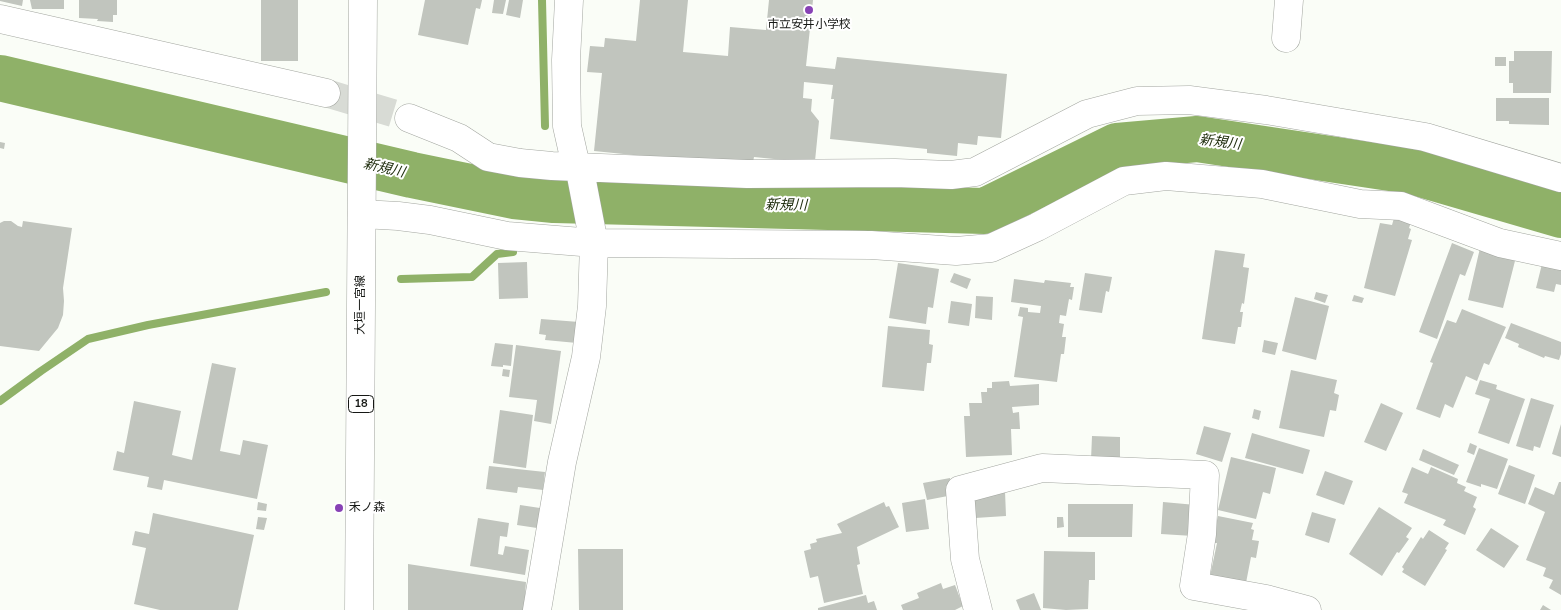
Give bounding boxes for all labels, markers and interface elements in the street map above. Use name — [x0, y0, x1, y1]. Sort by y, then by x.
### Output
marker: 市立安井小学校 — [803, 4, 815, 16]
place label: 市立安井小学校 — [767, 18, 851, 32]
water label: 新規川 — [1198, 132, 1242, 154]
water label: 新規川 — [362, 156, 406, 182]
water label: 新規川 — [765, 197, 807, 215]
street label: 大垣一宮線 — [354, 275, 368, 335]
road number: 18 — [348, 396, 374, 412]
place label: 禾ノ森 — [349, 501, 385, 515]
marker: 禾ノ森 — [333, 502, 345, 514]

